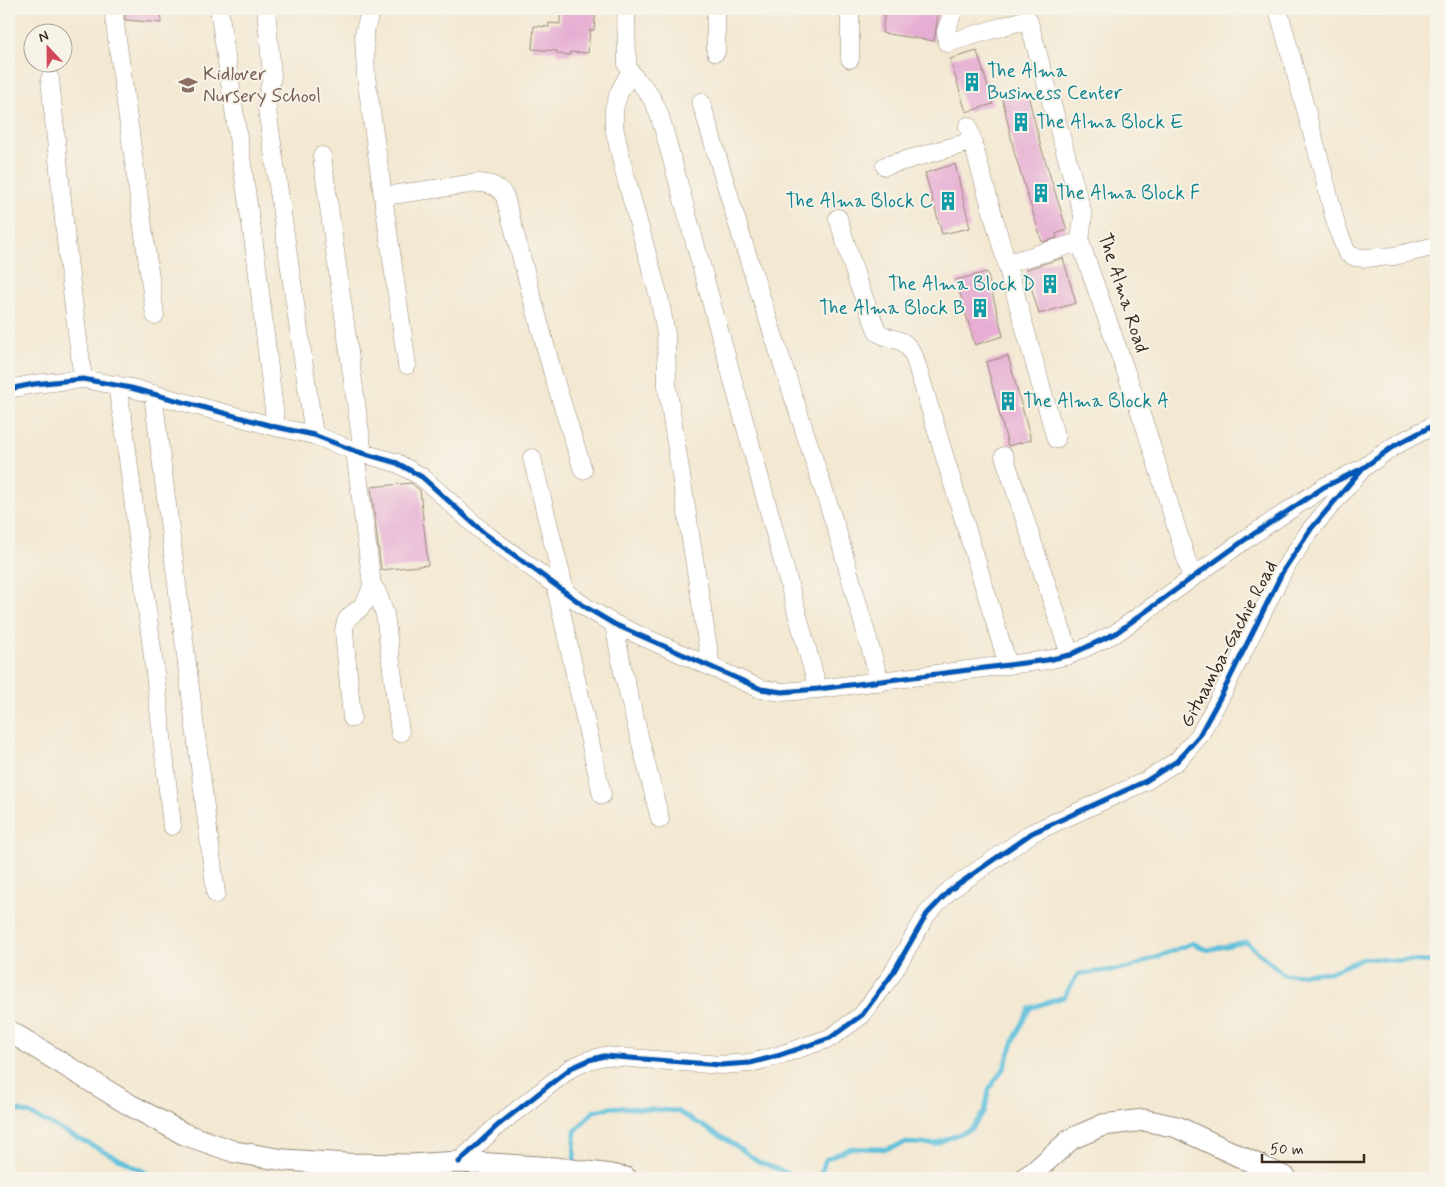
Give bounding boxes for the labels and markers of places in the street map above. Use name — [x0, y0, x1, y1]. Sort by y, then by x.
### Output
place label: The Alma Business Center — [987, 59, 1123, 106]
place label: Kidlover Nursery School — [203, 62, 321, 109]
building icon: The Alma Business Center — [961, 71, 983, 93]
school or university icon: Kidlover Nursery School — [177, 74, 199, 96]
place label: The Alma Block E — [1036, 110, 1183, 135]
building icon: The Alma Block E — [1010, 111, 1032, 133]
place label: The Alma Block F — [1056, 181, 1200, 206]
building icon: The Alma Block F — [1030, 182, 1052, 204]
place label: The Alma Block C — [786, 189, 933, 214]
building icon: The Alma Block C — [937, 190, 959, 212]
place label: The Alma Block D — [888, 272, 1035, 297]
building icon: The Alma Block D — [1039, 273, 1061, 295]
place label: The Alma Block B — [819, 296, 965, 321]
building icon: The Alma Block B — [969, 297, 991, 319]
place label: The Alma Block A — [1023, 389, 1169, 414]
building icon: The Alma Block A — [997, 390, 1019, 412]

